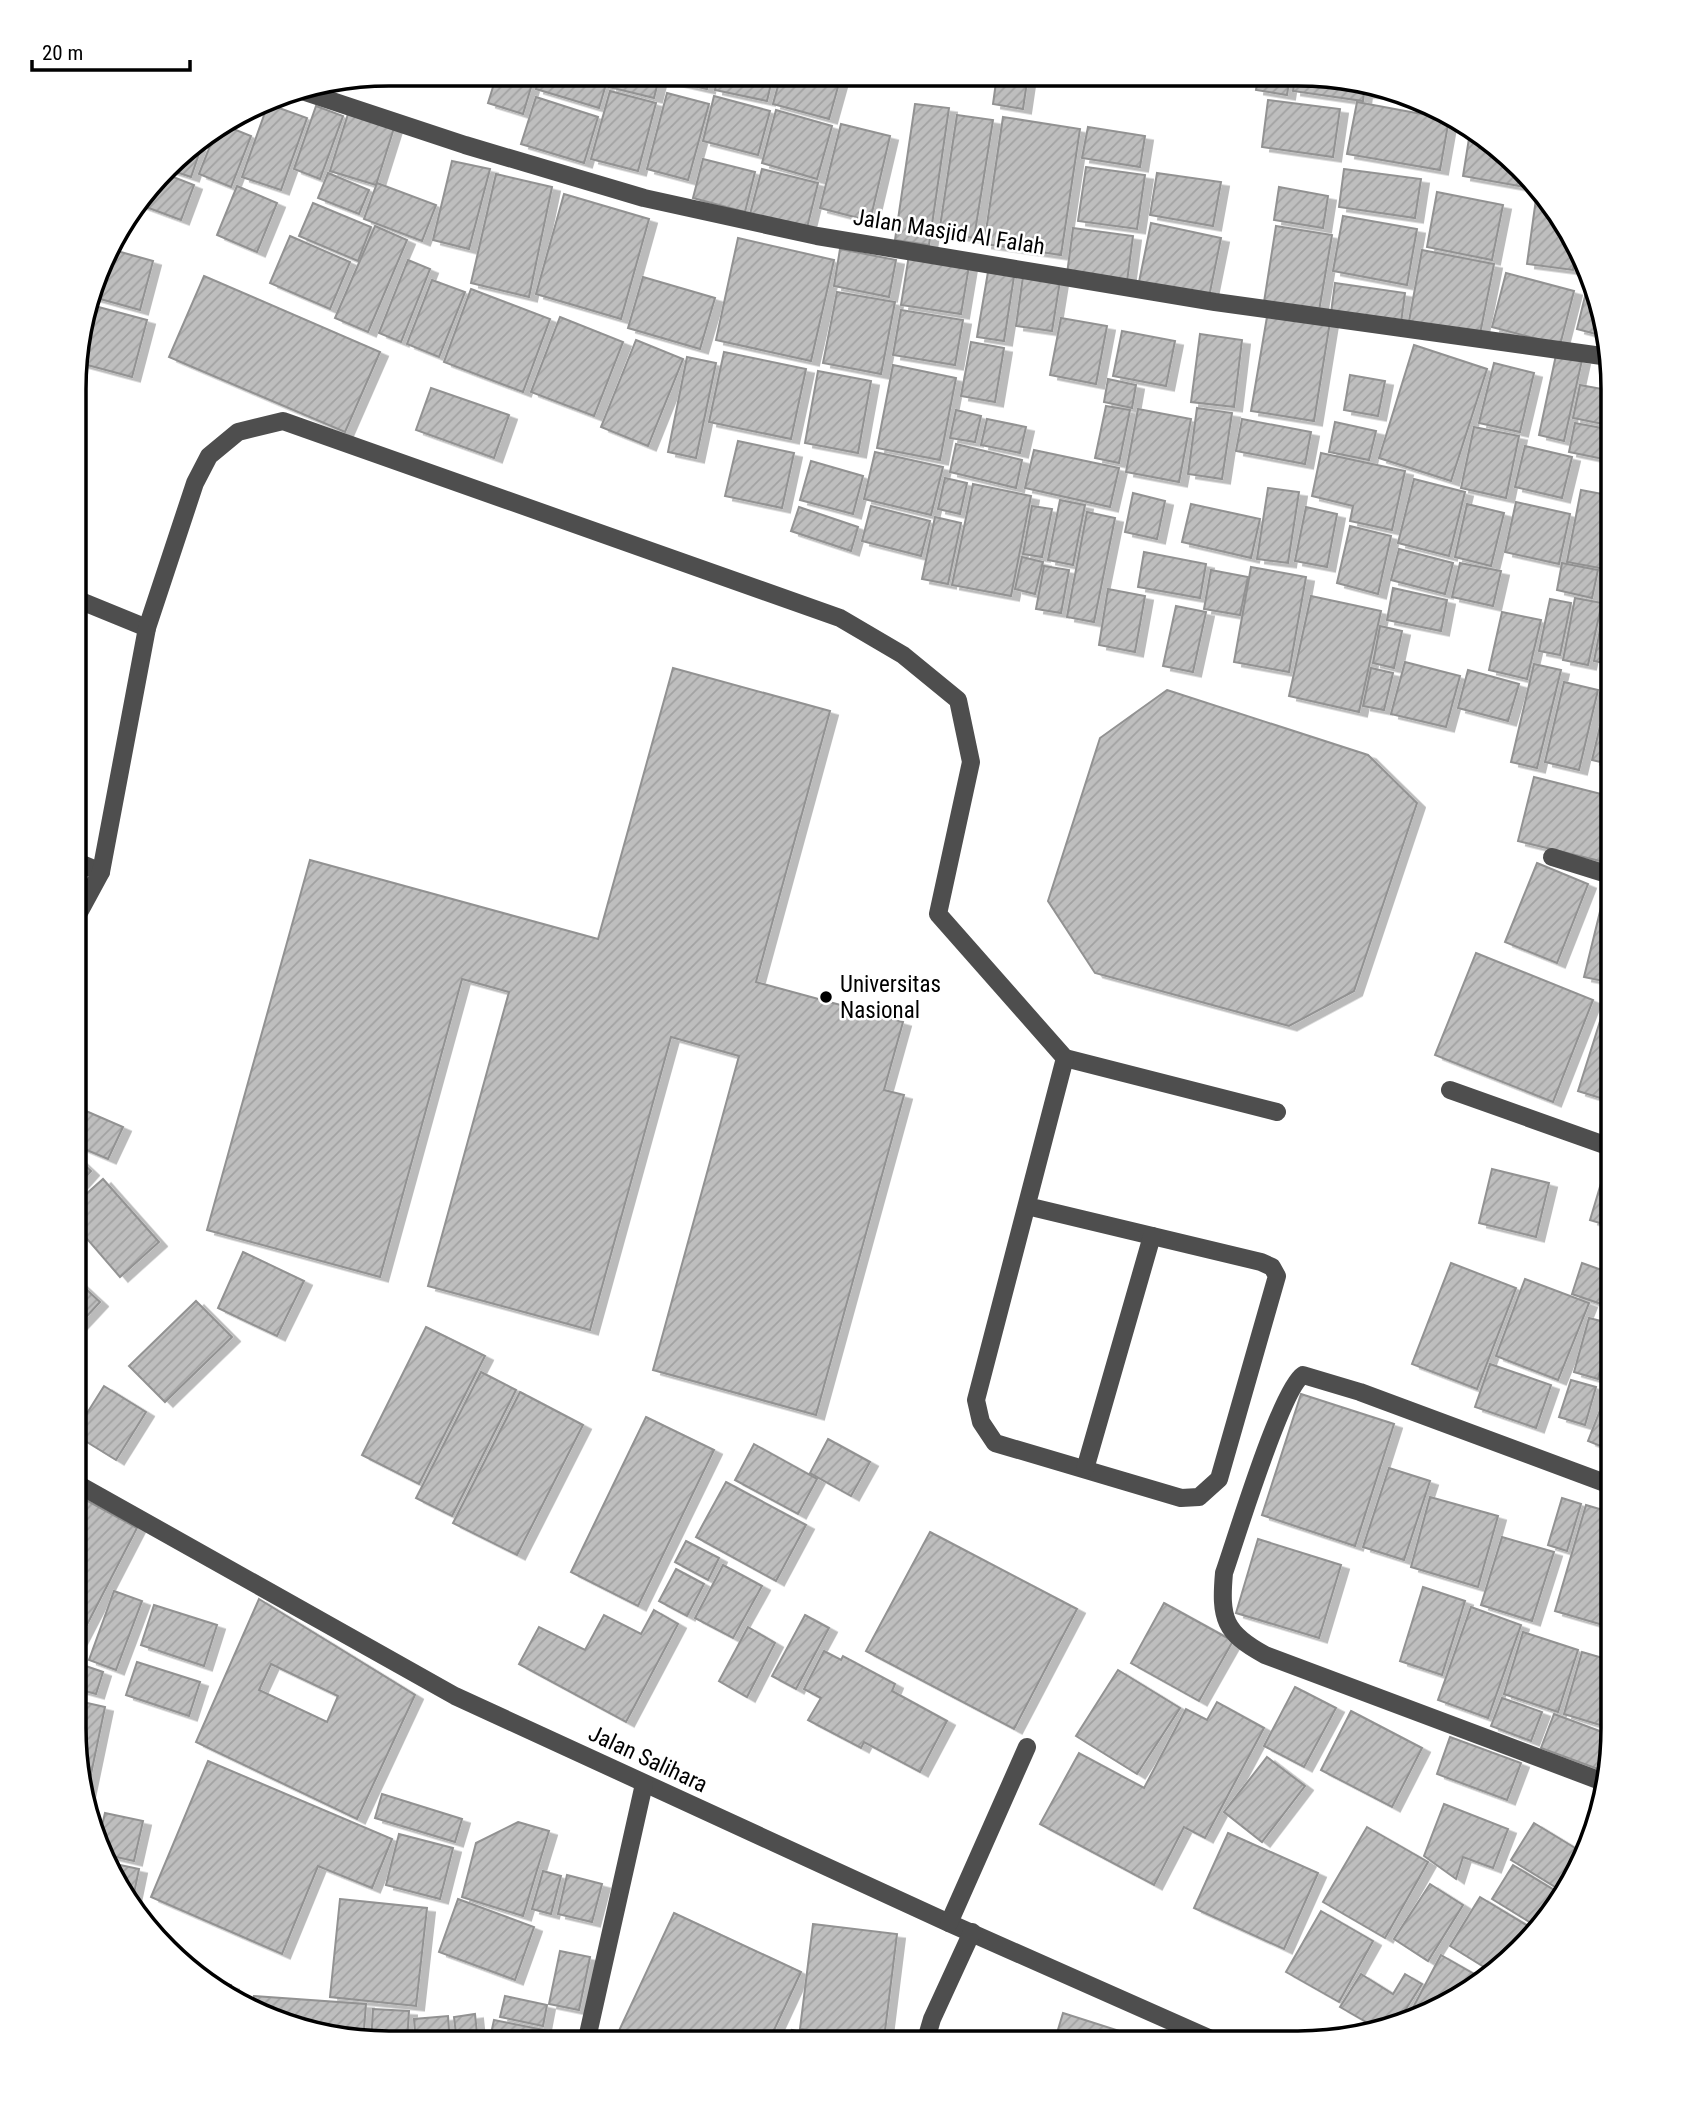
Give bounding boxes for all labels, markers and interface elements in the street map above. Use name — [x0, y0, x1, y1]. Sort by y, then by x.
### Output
scale bar — [32, 28, 189, 72]
text: 20 m — [42, 41, 83, 65]
street label: Jalan Masjid Al Falah — [851, 204, 1047, 260]
place label: Universitas Nasional — [840, 971, 941, 1024]
marker: Universitas Nasional — [818, 989, 834, 1005]
street label: Jalan Salihara — [584, 1720, 712, 1798]

